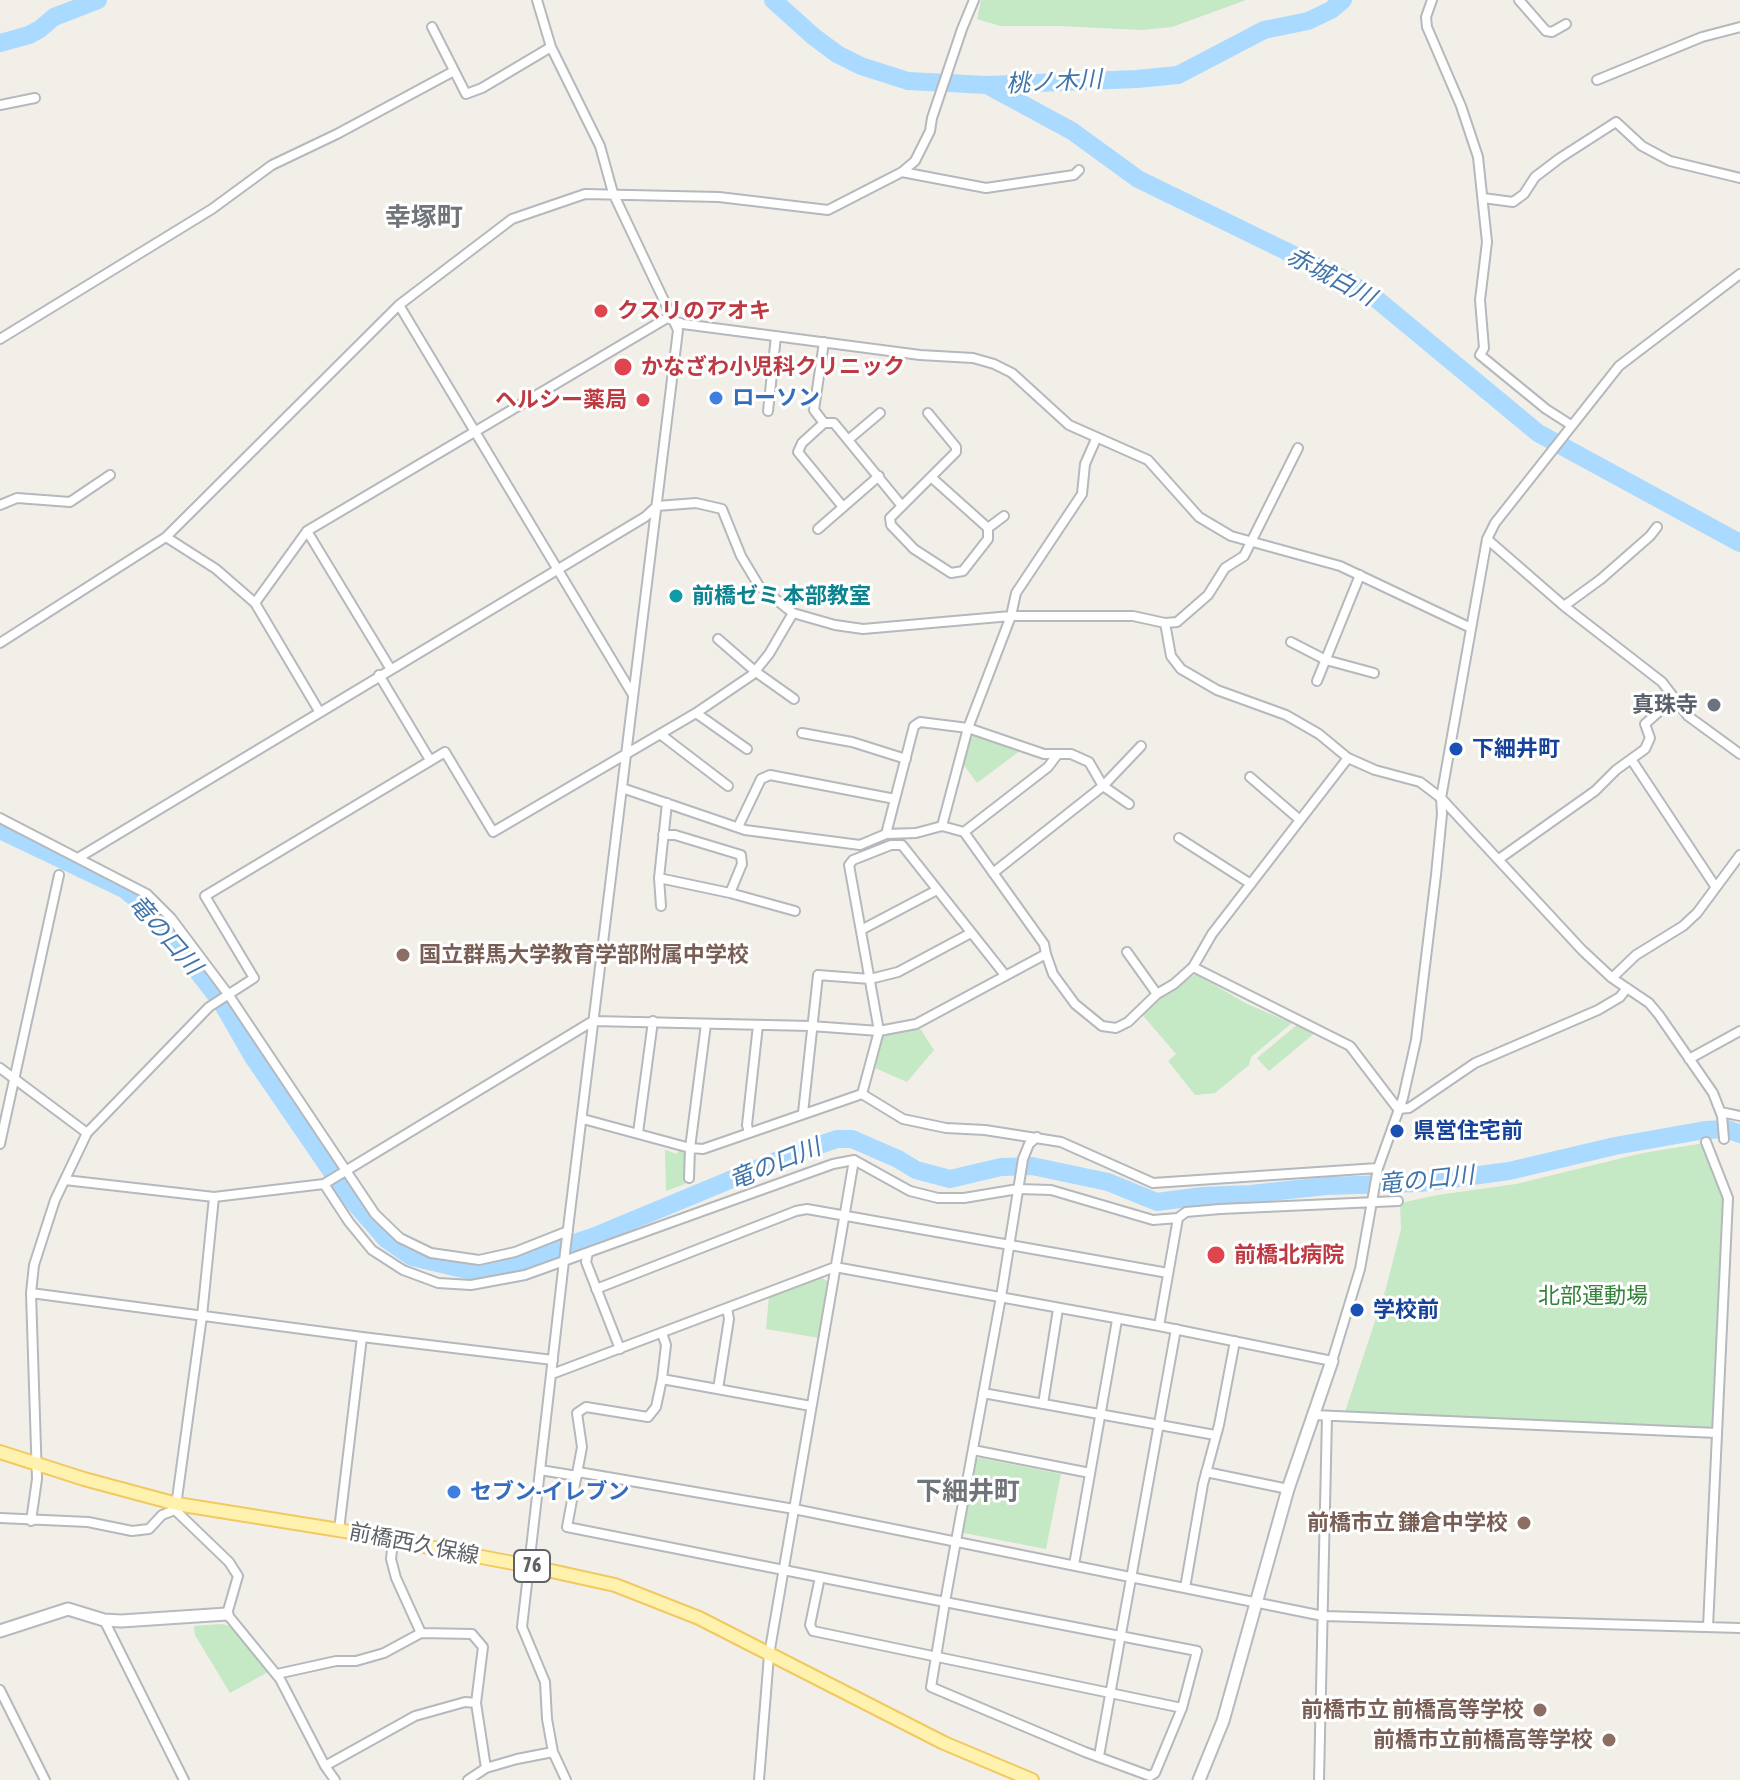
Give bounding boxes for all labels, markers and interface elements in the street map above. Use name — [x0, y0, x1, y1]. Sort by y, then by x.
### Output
water label: 桃ノ木川 — [1005, 65, 1103, 99]
district label: 幸塚町 — [385, 202, 463, 234]
water label: 赤城白川 — [1282, 242, 1380, 312]
place label: クスリのアオキ — [617, 298, 771, 324]
marker: クスリのアオキ — [592, 302, 610, 320]
place label: かなざわ小児科クリニック — [641, 354, 905, 380]
marker: かなざわ小児科クリニック — [612, 356, 634, 378]
place label: ローソン — [732, 385, 820, 411]
place label: ヘルシー薬局 — [495, 387, 627, 413]
marker: ローソン — [707, 389, 725, 407]
marker: ヘルシー薬局 — [634, 391, 652, 409]
place label: 前橋ゼミ 本部教室 — [692, 583, 871, 609]
marker: 前橋ゼミ 本部教室 — [667, 587, 685, 605]
place label: 真珠寺 — [1632, 692, 1698, 718]
marker: 真珠寺 — [1705, 696, 1723, 714]
place label: 下細井町 — [1472, 736, 1560, 762]
marker: 下細井町 — [1447, 740, 1465, 758]
water label: 竜の口川 — [123, 889, 207, 981]
place label: 国立群馬大学教育学部附属中学校 — [419, 942, 749, 968]
marker: 国立群馬大学教育学部附属中学校 — [394, 946, 412, 964]
place label: 県営住宅前 — [1413, 1118, 1523, 1144]
marker: 県営住宅前 — [1388, 1122, 1406, 1140]
water label: 竜の口川 — [725, 1133, 825, 1195]
water label: 竜の口川 — [1377, 1161, 1475, 1199]
place label: 前橋北病院 — [1234, 1242, 1344, 1268]
marker: 前橋北病院 — [1205, 1244, 1227, 1266]
park label: 北部運動場 — [1538, 1283, 1648, 1309]
place label: 学校前 — [1373, 1297, 1439, 1323]
marker: 学校前 — [1348, 1301, 1366, 1319]
district label: 下細井町 — [916, 1476, 1020, 1508]
place label: セブン-イレブン — [470, 1479, 629, 1505]
marker: セブン-イレブン — [445, 1483, 463, 1501]
place label: 前橋市立 鎌倉中学校 — [1307, 1510, 1508, 1536]
marker: 前橋市立 鎌倉中学校 — [1515, 1514, 1533, 1532]
street label: 前橋西久保線 — [347, 1518, 481, 1570]
road number: 76 — [514, 1550, 550, 1582]
place label: 前橋市立 前橋高等学校 — [1301, 1697, 1524, 1723]
marker: 前橋市立 前橋高等学校 — [1531, 1701, 1549, 1719]
place label: 前橋市立前橋高等学校 — [1373, 1727, 1593, 1753]
marker: 前橋市立前橋高等学校 — [1600, 1731, 1618, 1749]

